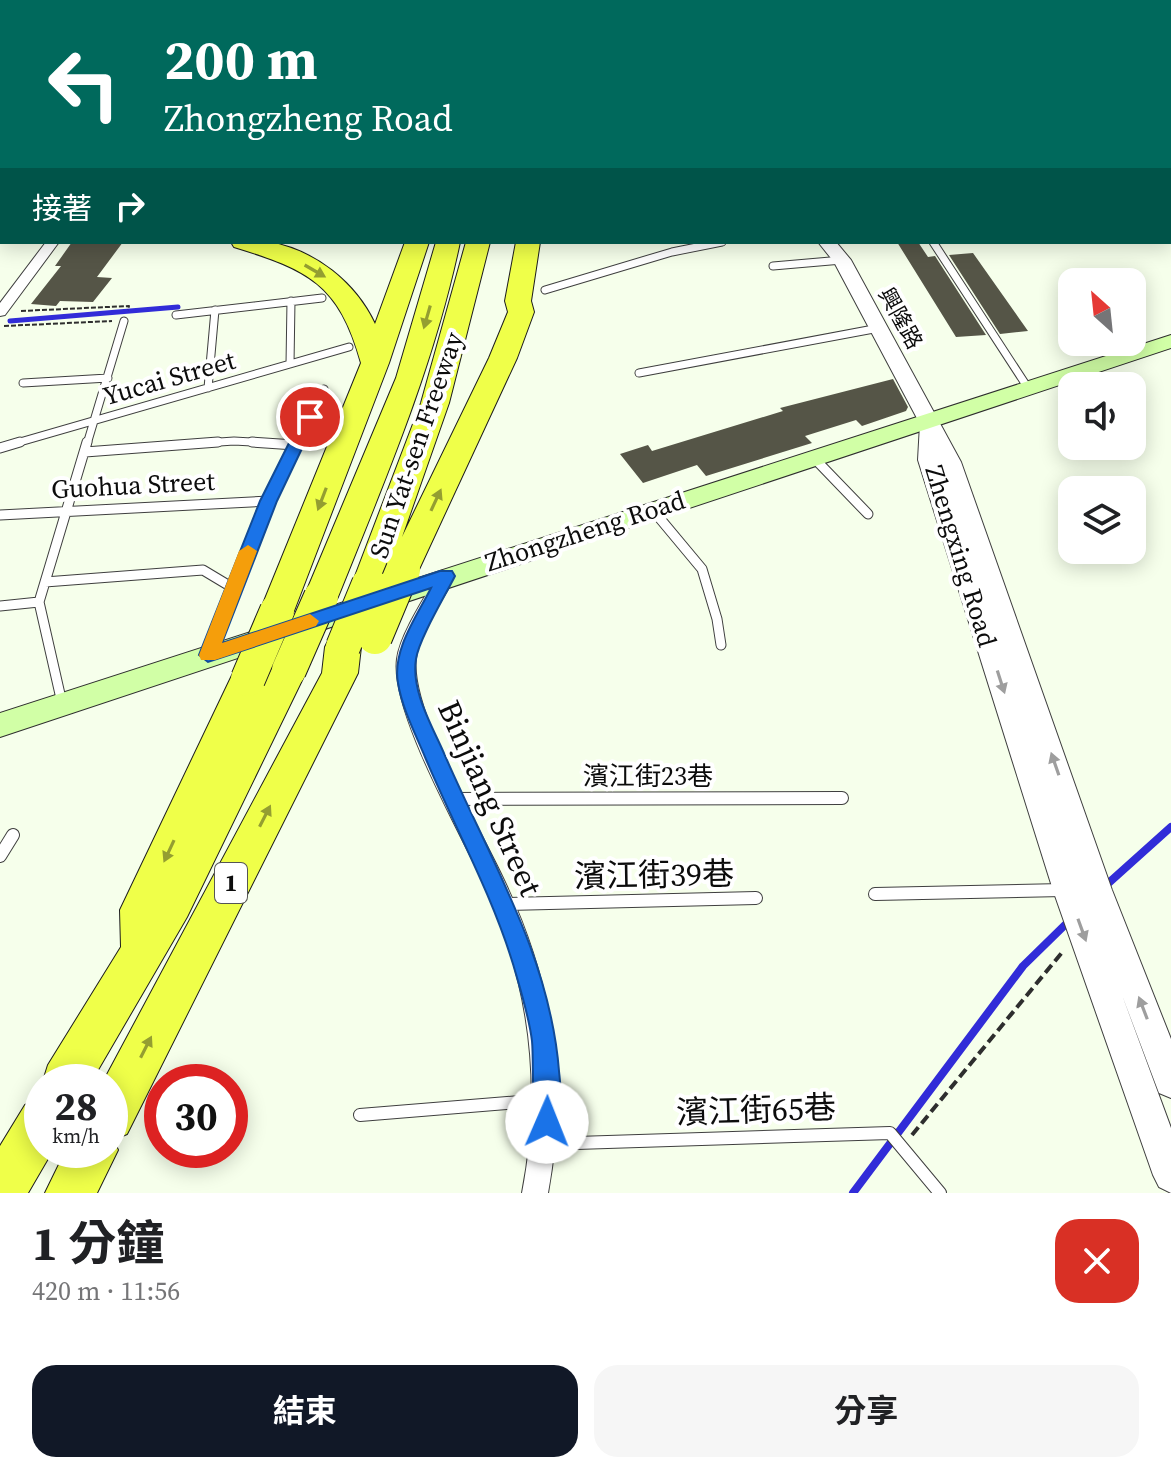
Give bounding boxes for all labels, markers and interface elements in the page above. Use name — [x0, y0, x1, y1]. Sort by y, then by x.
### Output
text: 200 m — [164, 21, 318, 98]
icon: left — [32, 32, 136, 136]
text: Zhongzheng Road — [164, 94, 453, 143]
icon: right — [108, 184, 152, 228]
text: 接著 — [32, 188, 92, 229]
one-way arrow — [304, 264, 326, 278]
north arrow — [1058, 268, 1146, 356]
map controls — [1058, 268, 1146, 564]
street label: 興隆路 — [872, 282, 930, 354]
one-way arrow — [420, 306, 433, 330]
street label: Sun Yat-sen Freeway — [360, 326, 472, 563]
street label: Yucai Street — [99, 342, 240, 414]
button: sound — [1058, 372, 1146, 460]
pin — [276, 383, 344, 451]
icon: arrive — [288, 395, 332, 439]
street label: Zhengxing Road — [916, 461, 1006, 651]
street label: Guohua Street — [50, 463, 216, 507]
button: layers — [1058, 476, 1146, 564]
street label: Zhongzheng Road — [480, 482, 690, 580]
one-way arrow — [315, 487, 328, 511]
one-way arrow — [429, 488, 443, 511]
one-way arrow — [995, 671, 1008, 695]
street label: Binjiang Street — [427, 693, 553, 903]
one-way arrow — [1048, 752, 1060, 776]
street label: 濱江街23巷 — [583, 758, 713, 794]
one-way arrow — [259, 805, 272, 828]
one-way arrow — [162, 840, 175, 863]
street label: 濱江街39巷 — [574, 852, 734, 898]
road number: 1 — [215, 863, 247, 903]
one-way arrow — [1076, 918, 1089, 942]
one-way arrow — [1136, 996, 1149, 1020]
one-way arrow — [139, 1036, 152, 1059]
speed limit sign: 30 — [144, 1064, 248, 1168]
text: 28 — [54, 1079, 98, 1133]
position arrow — [505, 1080, 589, 1164]
street label: 濱江街65巷 — [675, 1085, 837, 1135]
text: km/h — [52, 1122, 100, 1150]
text: 1 分鐘 — [32, 1210, 164, 1276]
button: close — [1055, 1219, 1139, 1303]
text: 420 m · 11:56 — [32, 1273, 180, 1309]
button: 結束 — [32, 1365, 578, 1457]
button: 分享 — [594, 1365, 1139, 1457]

